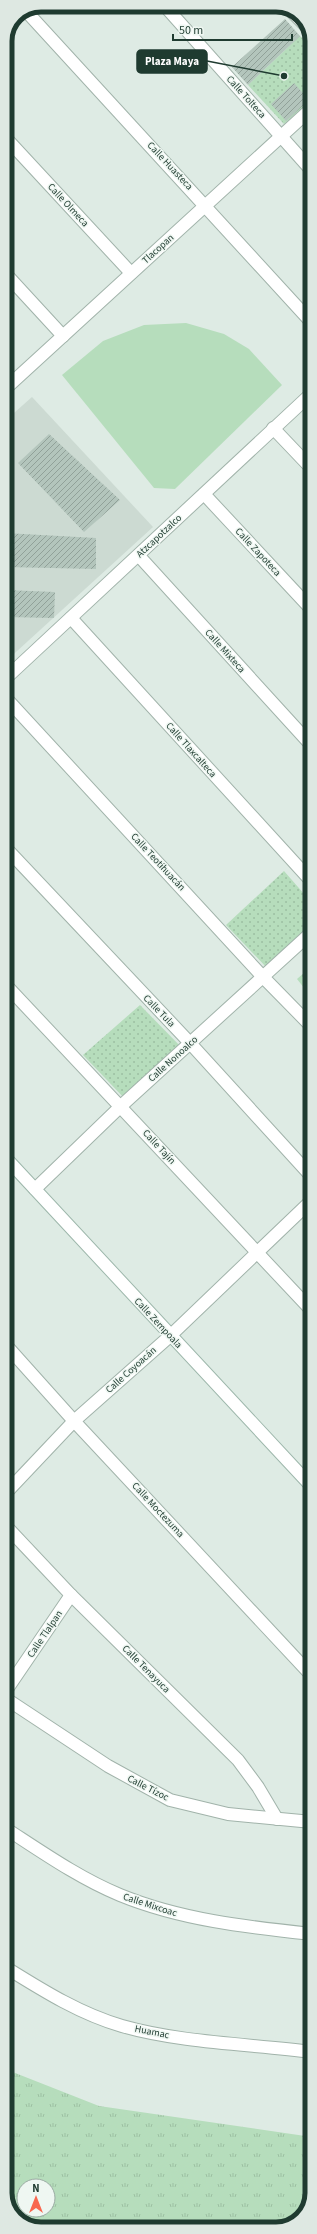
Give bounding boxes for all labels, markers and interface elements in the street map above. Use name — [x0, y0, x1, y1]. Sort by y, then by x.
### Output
scale bar — [173, 16, 292, 42]
text: 50 m — [179, 22, 203, 39]
callout: Plaza Maya — [137, 50, 207, 73]
text: Plaza Maya — [145, 54, 199, 69]
street label: Calle Tolteca — [223, 73, 269, 121]
street label: Calle Huasteca — [144, 139, 196, 193]
street label: Calle Olmeca — [44, 180, 92, 230]
street label: Tlacopan — [139, 231, 177, 267]
street label: Atzcapotzalco — [133, 511, 185, 561]
street label: Calle Zapoteca — [232, 525, 284, 579]
street label: Calle Mixteca — [202, 626, 248, 676]
street label: Calle Tlaxcalteca — [162, 719, 220, 781]
street label: Calle Teotihuacán — [127, 830, 189, 894]
street label: Calle Tula — [140, 991, 178, 1031]
street label: Calle Nonoalco — [145, 1033, 201, 1085]
street label: Calle Tajín — [139, 1127, 179, 1167]
street label: Calle Zempoala — [131, 1295, 185, 1351]
street label: Calle Coyoacán — [103, 1343, 159, 1397]
street label: Calle Moctezuma — [129, 1479, 187, 1541]
street label: Calle Tlalpan — [24, 1608, 66, 1660]
street label: Calle Tenayuca — [119, 1642, 173, 1696]
street label: Calle Tízoc — [125, 1772, 172, 1805]
street label: Calle Mixcoac — [121, 1890, 179, 1920]
street label: Huamac — [134, 2022, 171, 2042]
north arrow — [16, 2178, 56, 2218]
text: N — [32, 2181, 40, 2196]

